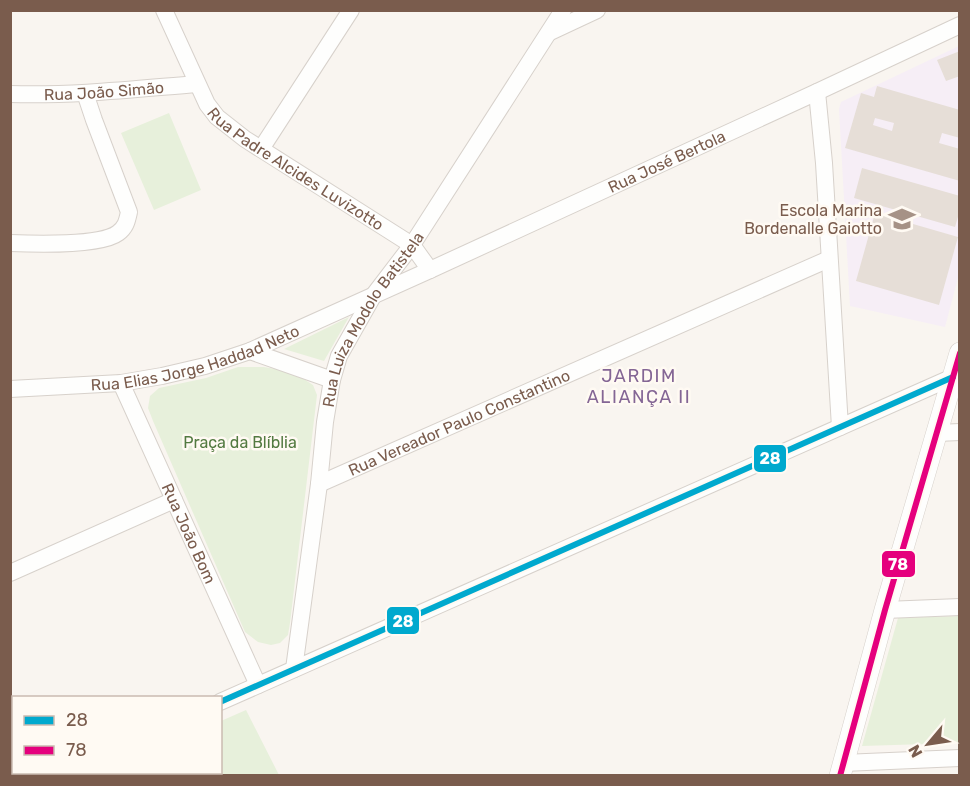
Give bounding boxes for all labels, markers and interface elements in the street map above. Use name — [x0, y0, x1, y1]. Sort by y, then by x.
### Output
street label: Rua João Simão — [44, 77, 165, 104]
street label: Rua Padre Alcides Luvizotto — [204, 104, 387, 234]
street label: Rua José Bertola — [605, 126, 728, 196]
place label: Escola Marina Bordenalle Gaiotto — [744, 201, 882, 238]
school or university icon: Escola Marina Bordenalle Gaiotto — [887, 204, 917, 234]
street label: Rua Luiza Modolo Batistela — [318, 228, 428, 408]
street label: Rua Elias Jorge Haddad Neto — [90, 321, 302, 394]
street label: Rua Vereador Paulo Constantino — [345, 365, 573, 479]
district label: JARDIM ALIANÇA II — [587, 365, 691, 408]
park label: Praça da Blíblia — [183, 433, 297, 452]
line badge: 28 — [753, 444, 787, 473]
text: 28 — [759, 449, 781, 468]
street label: Rua João Bom — [158, 480, 220, 587]
line badge: 78 — [881, 550, 916, 578]
text: 78 — [888, 555, 908, 574]
line badge: 28 — [386, 606, 420, 635]
text: 28 — [392, 612, 414, 631]
legend — [12, 696, 222, 774]
text: 28 — [66, 709, 88, 731]
north arrow — [898, 714, 958, 774]
text: 78 — [66, 739, 87, 761]
text: N — [904, 741, 926, 761]

